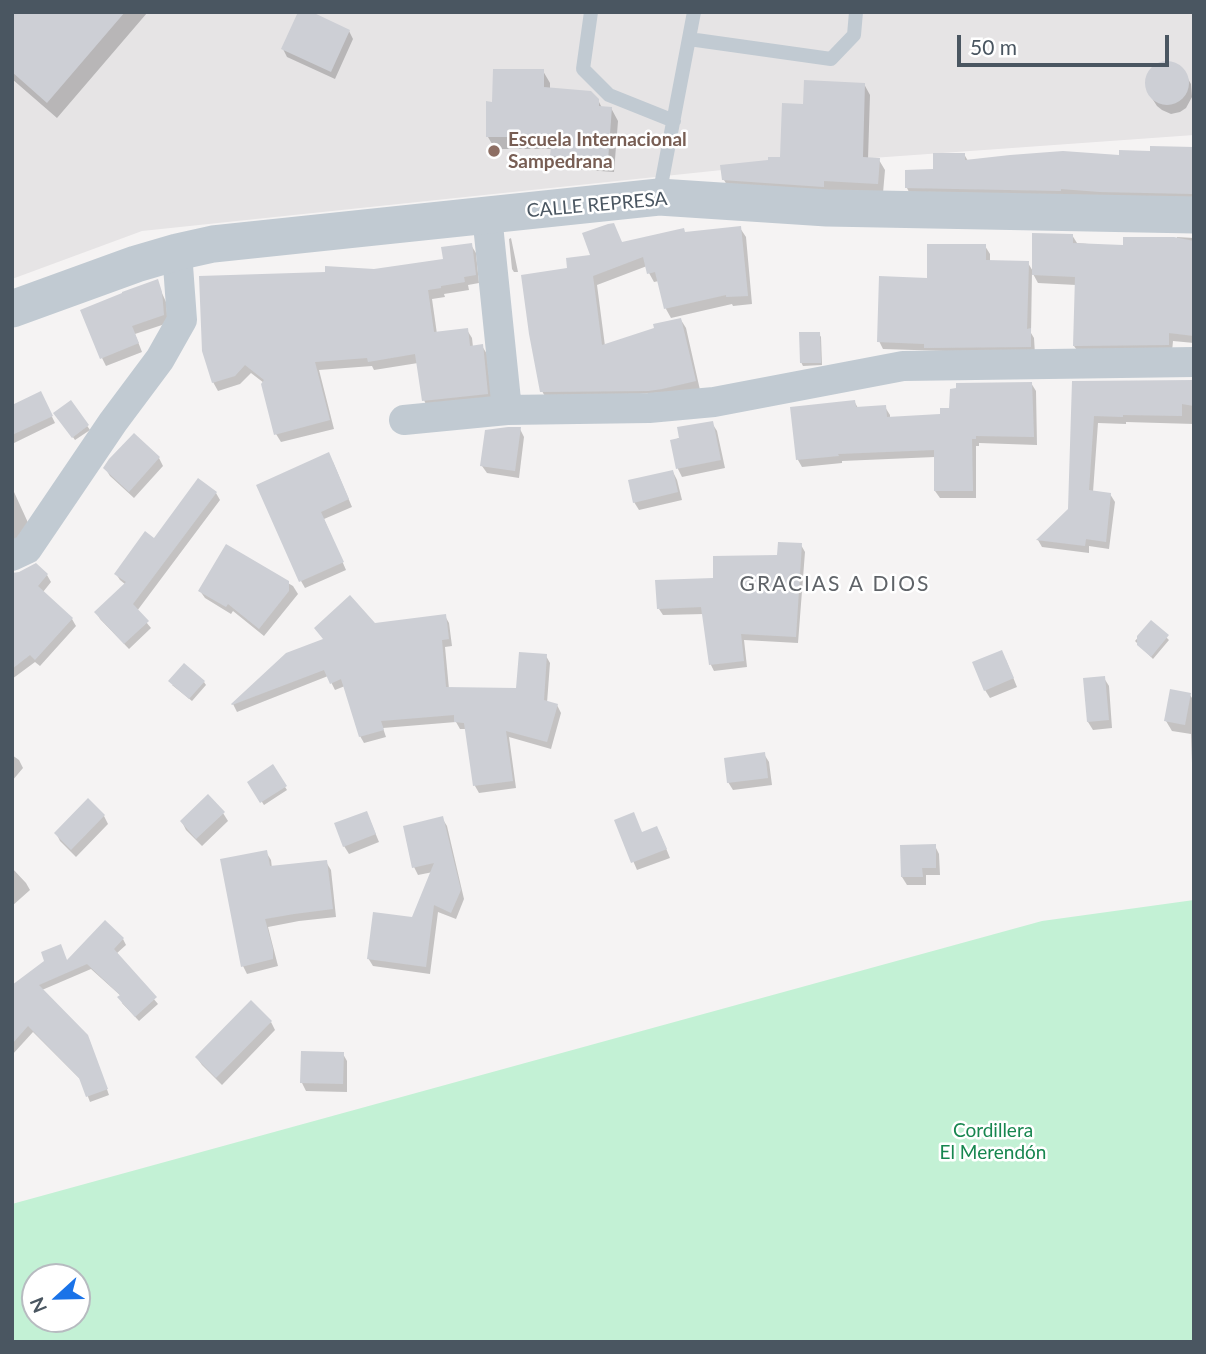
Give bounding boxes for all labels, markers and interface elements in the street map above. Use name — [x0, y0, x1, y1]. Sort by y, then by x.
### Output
scale bar — [961, 21, 1173, 65]
text: 50 m — [970, 34, 1017, 59]
place label: Escuela Internacional Sampedrana — [508, 129, 687, 173]
marker: Escuela Internacional Sampedrana — [486, 143, 502, 159]
street label: CALLE REPRESA — [526, 187, 668, 223]
district label: GRACIAS A DIOS — [741, 571, 929, 597]
park label: Cordillera El Merendón — [940, 1120, 1046, 1164]
north arrow — [21, 1263, 91, 1333]
text: N — [25, 1294, 51, 1316]

